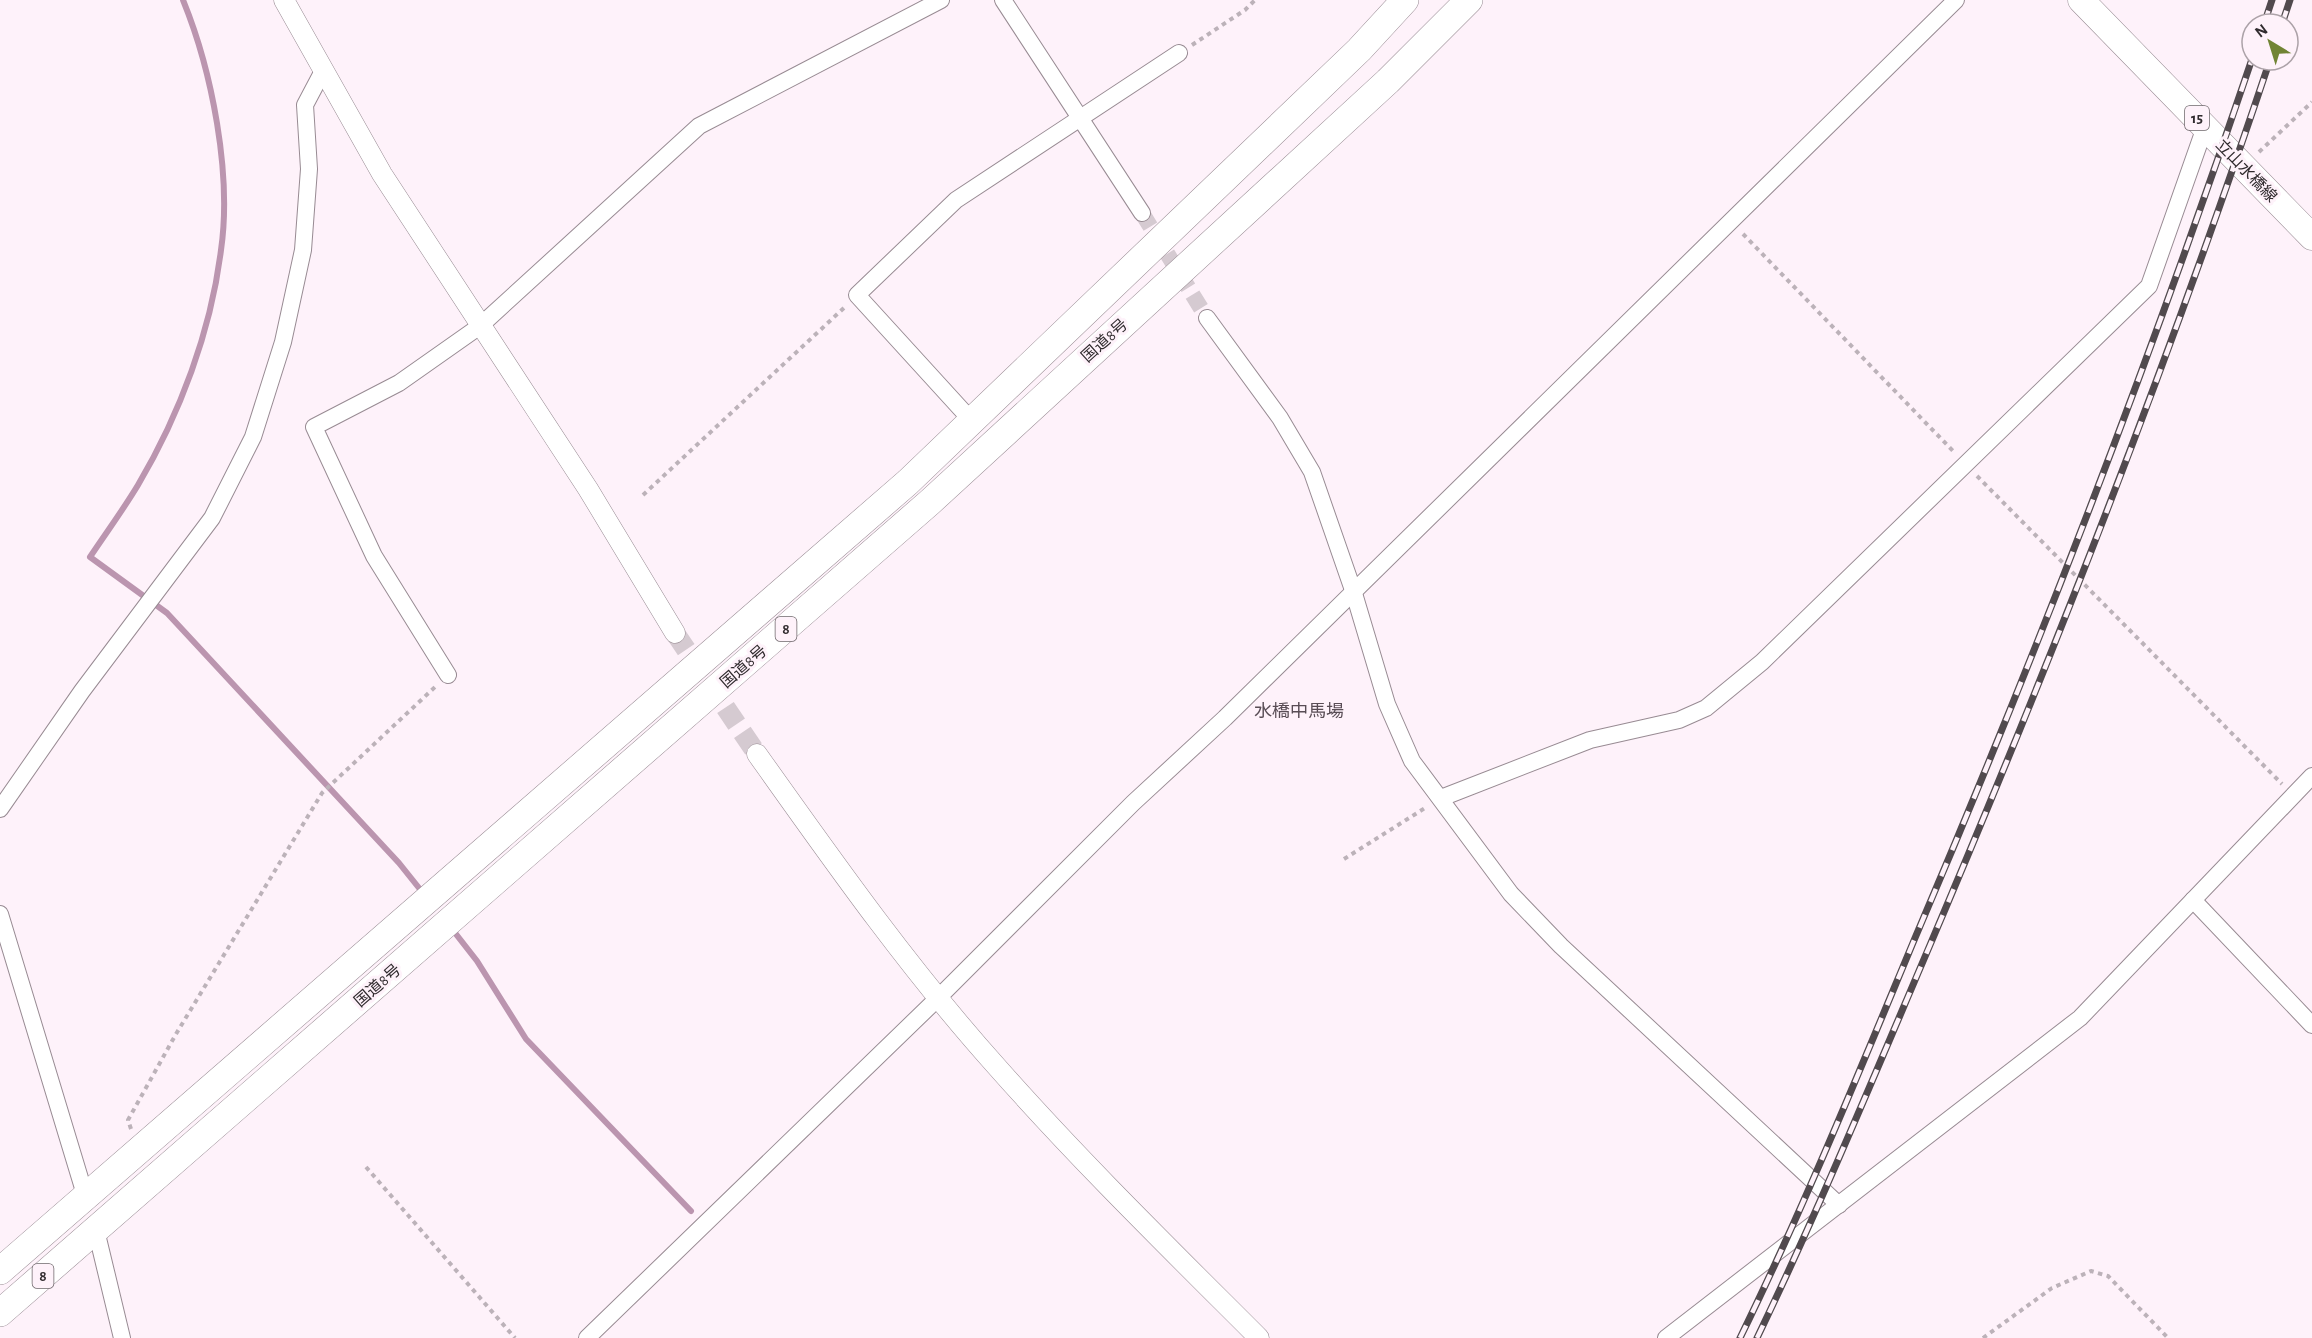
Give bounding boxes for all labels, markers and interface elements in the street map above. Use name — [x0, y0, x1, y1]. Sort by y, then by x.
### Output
north arrow — [2240, 12, 2300, 72]
text: N — [2252, 21, 2271, 41]
road number: 15 — [2185, 106, 2209, 130]
street label: 立山水橋線 — [2213, 136, 2281, 205]
street label: 国道8号 — [1078, 315, 1131, 365]
road number: 8 — [776, 617, 796, 641]
street label: 国道8号 — [717, 642, 770, 691]
district label: 水橋中馬場 — [1254, 702, 1344, 721]
street label: 国道8号 — [351, 961, 404, 1010]
road number: 8 — [32, 1264, 54, 1288]

